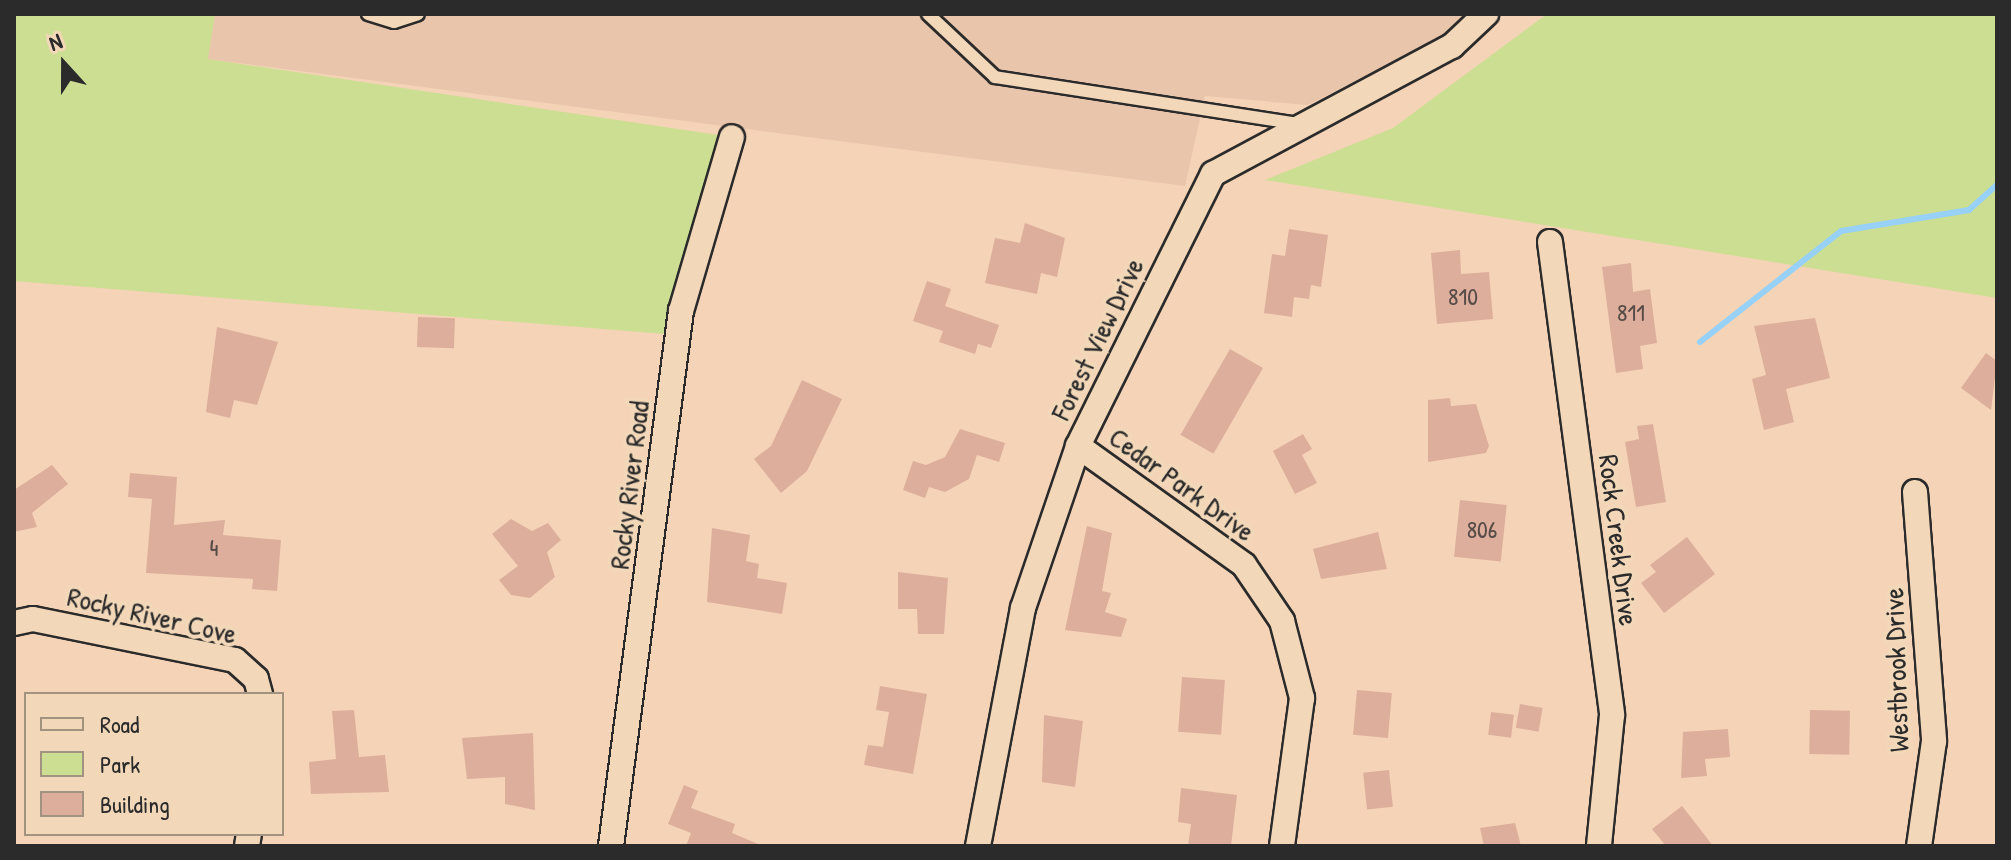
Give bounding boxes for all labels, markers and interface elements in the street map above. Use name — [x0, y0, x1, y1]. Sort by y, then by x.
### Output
north arrow — [24, 24, 104, 104]
text: N — [45, 25, 66, 58]
street label: Forest View Drive — [1043, 253, 1151, 425]
house number: 810 — [1448, 283, 1478, 311]
house number: 811 — [1617, 299, 1645, 327]
street label: Rocky River Road — [602, 399, 656, 571]
street label: Cedar Park Drive — [1103, 420, 1261, 548]
street label: Rock Creek Drive — [1592, 453, 1646, 627]
house number: 806 — [1467, 516, 1497, 544]
house number: 4 — [210, 534, 218, 562]
street label: Rocky River Cove — [64, 579, 240, 651]
street label: Westbrook Drive — [1876, 587, 1916, 753]
legend — [24, 692, 284, 836]
text: Road — [100, 708, 139, 740]
text: Park — [100, 748, 140, 780]
text: Building — [100, 788, 170, 820]

